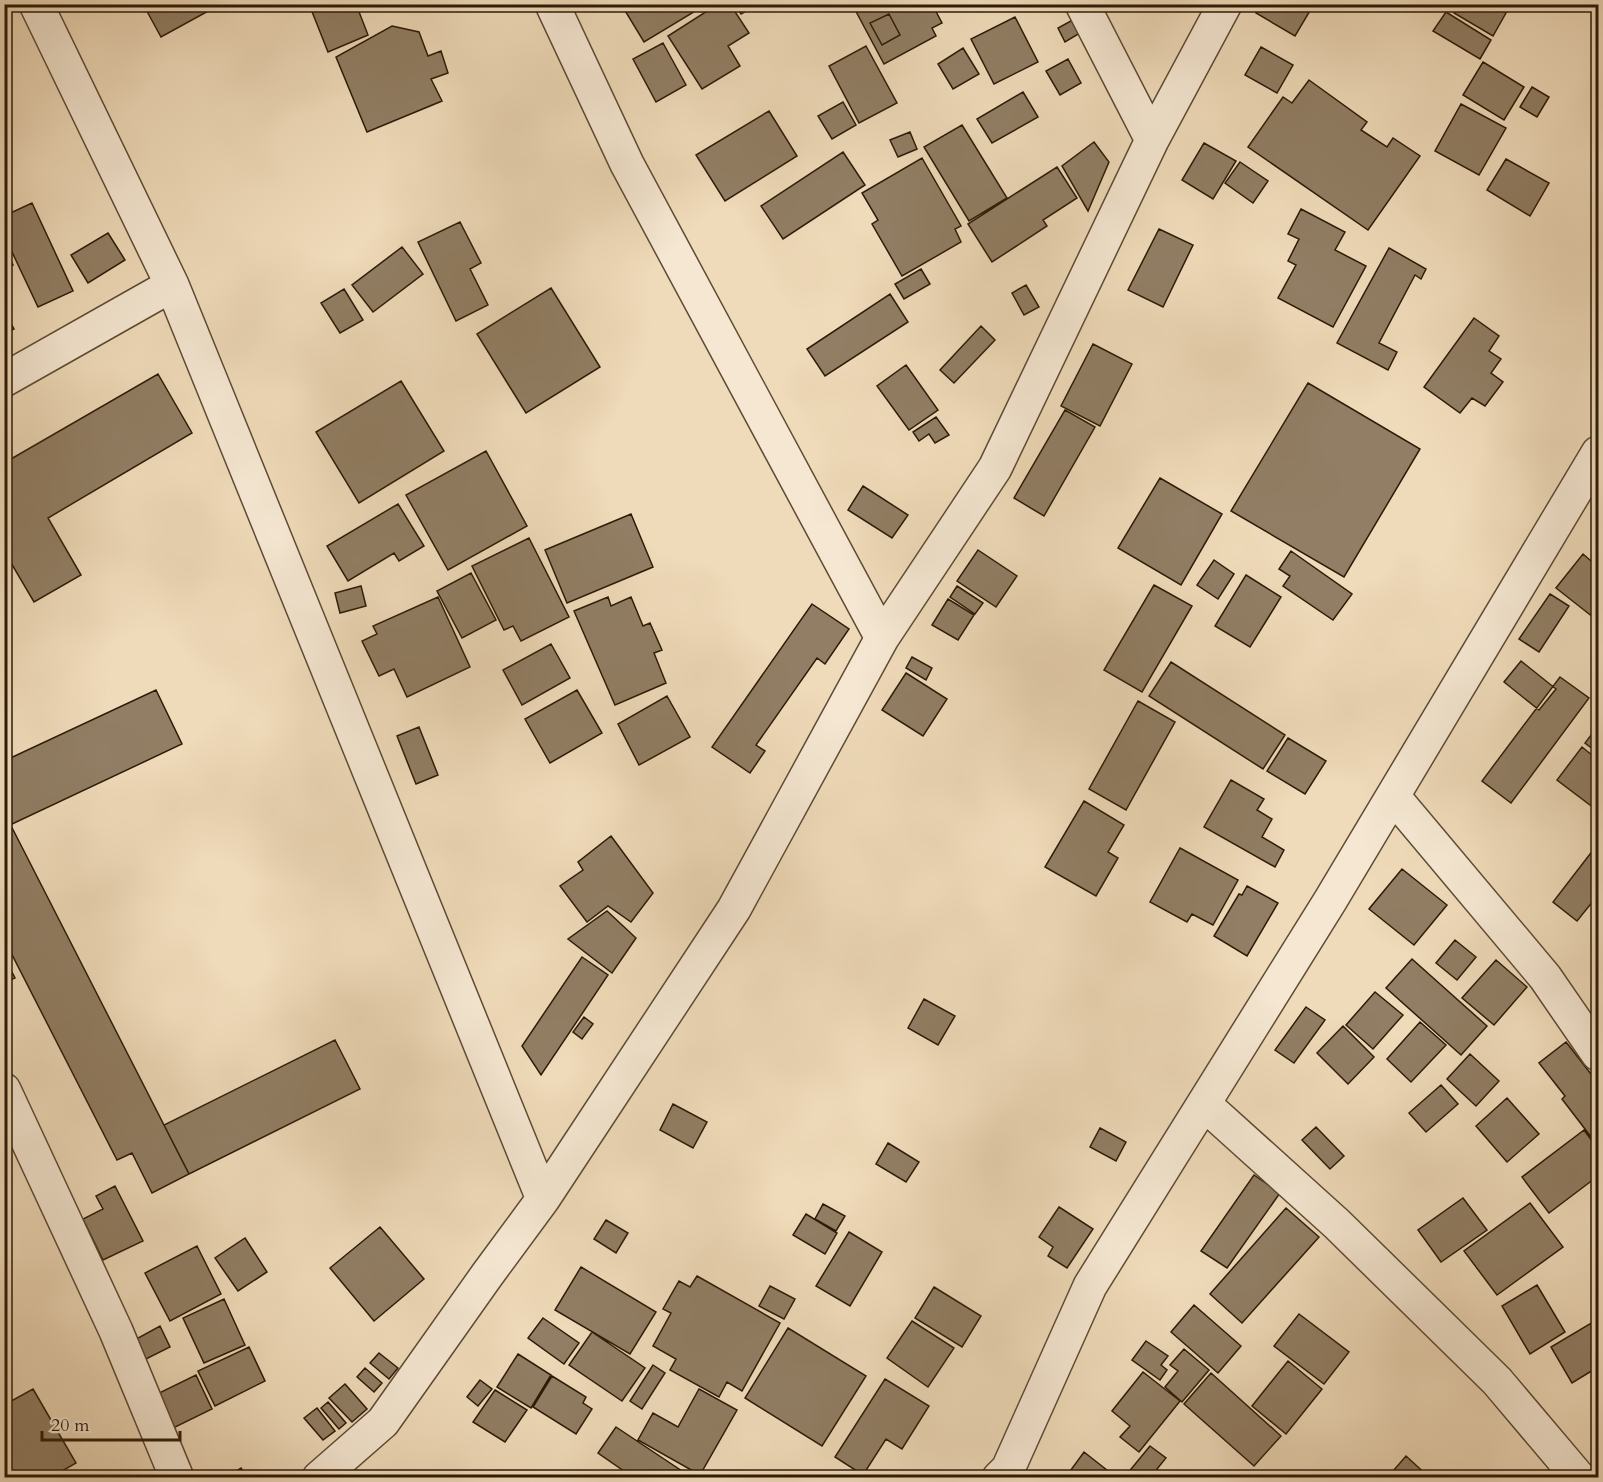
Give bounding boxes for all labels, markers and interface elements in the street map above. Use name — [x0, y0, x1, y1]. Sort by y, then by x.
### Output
scale bar — [42, 1404, 180, 1442]
text: 20 m — [51, 1413, 90, 1438]

